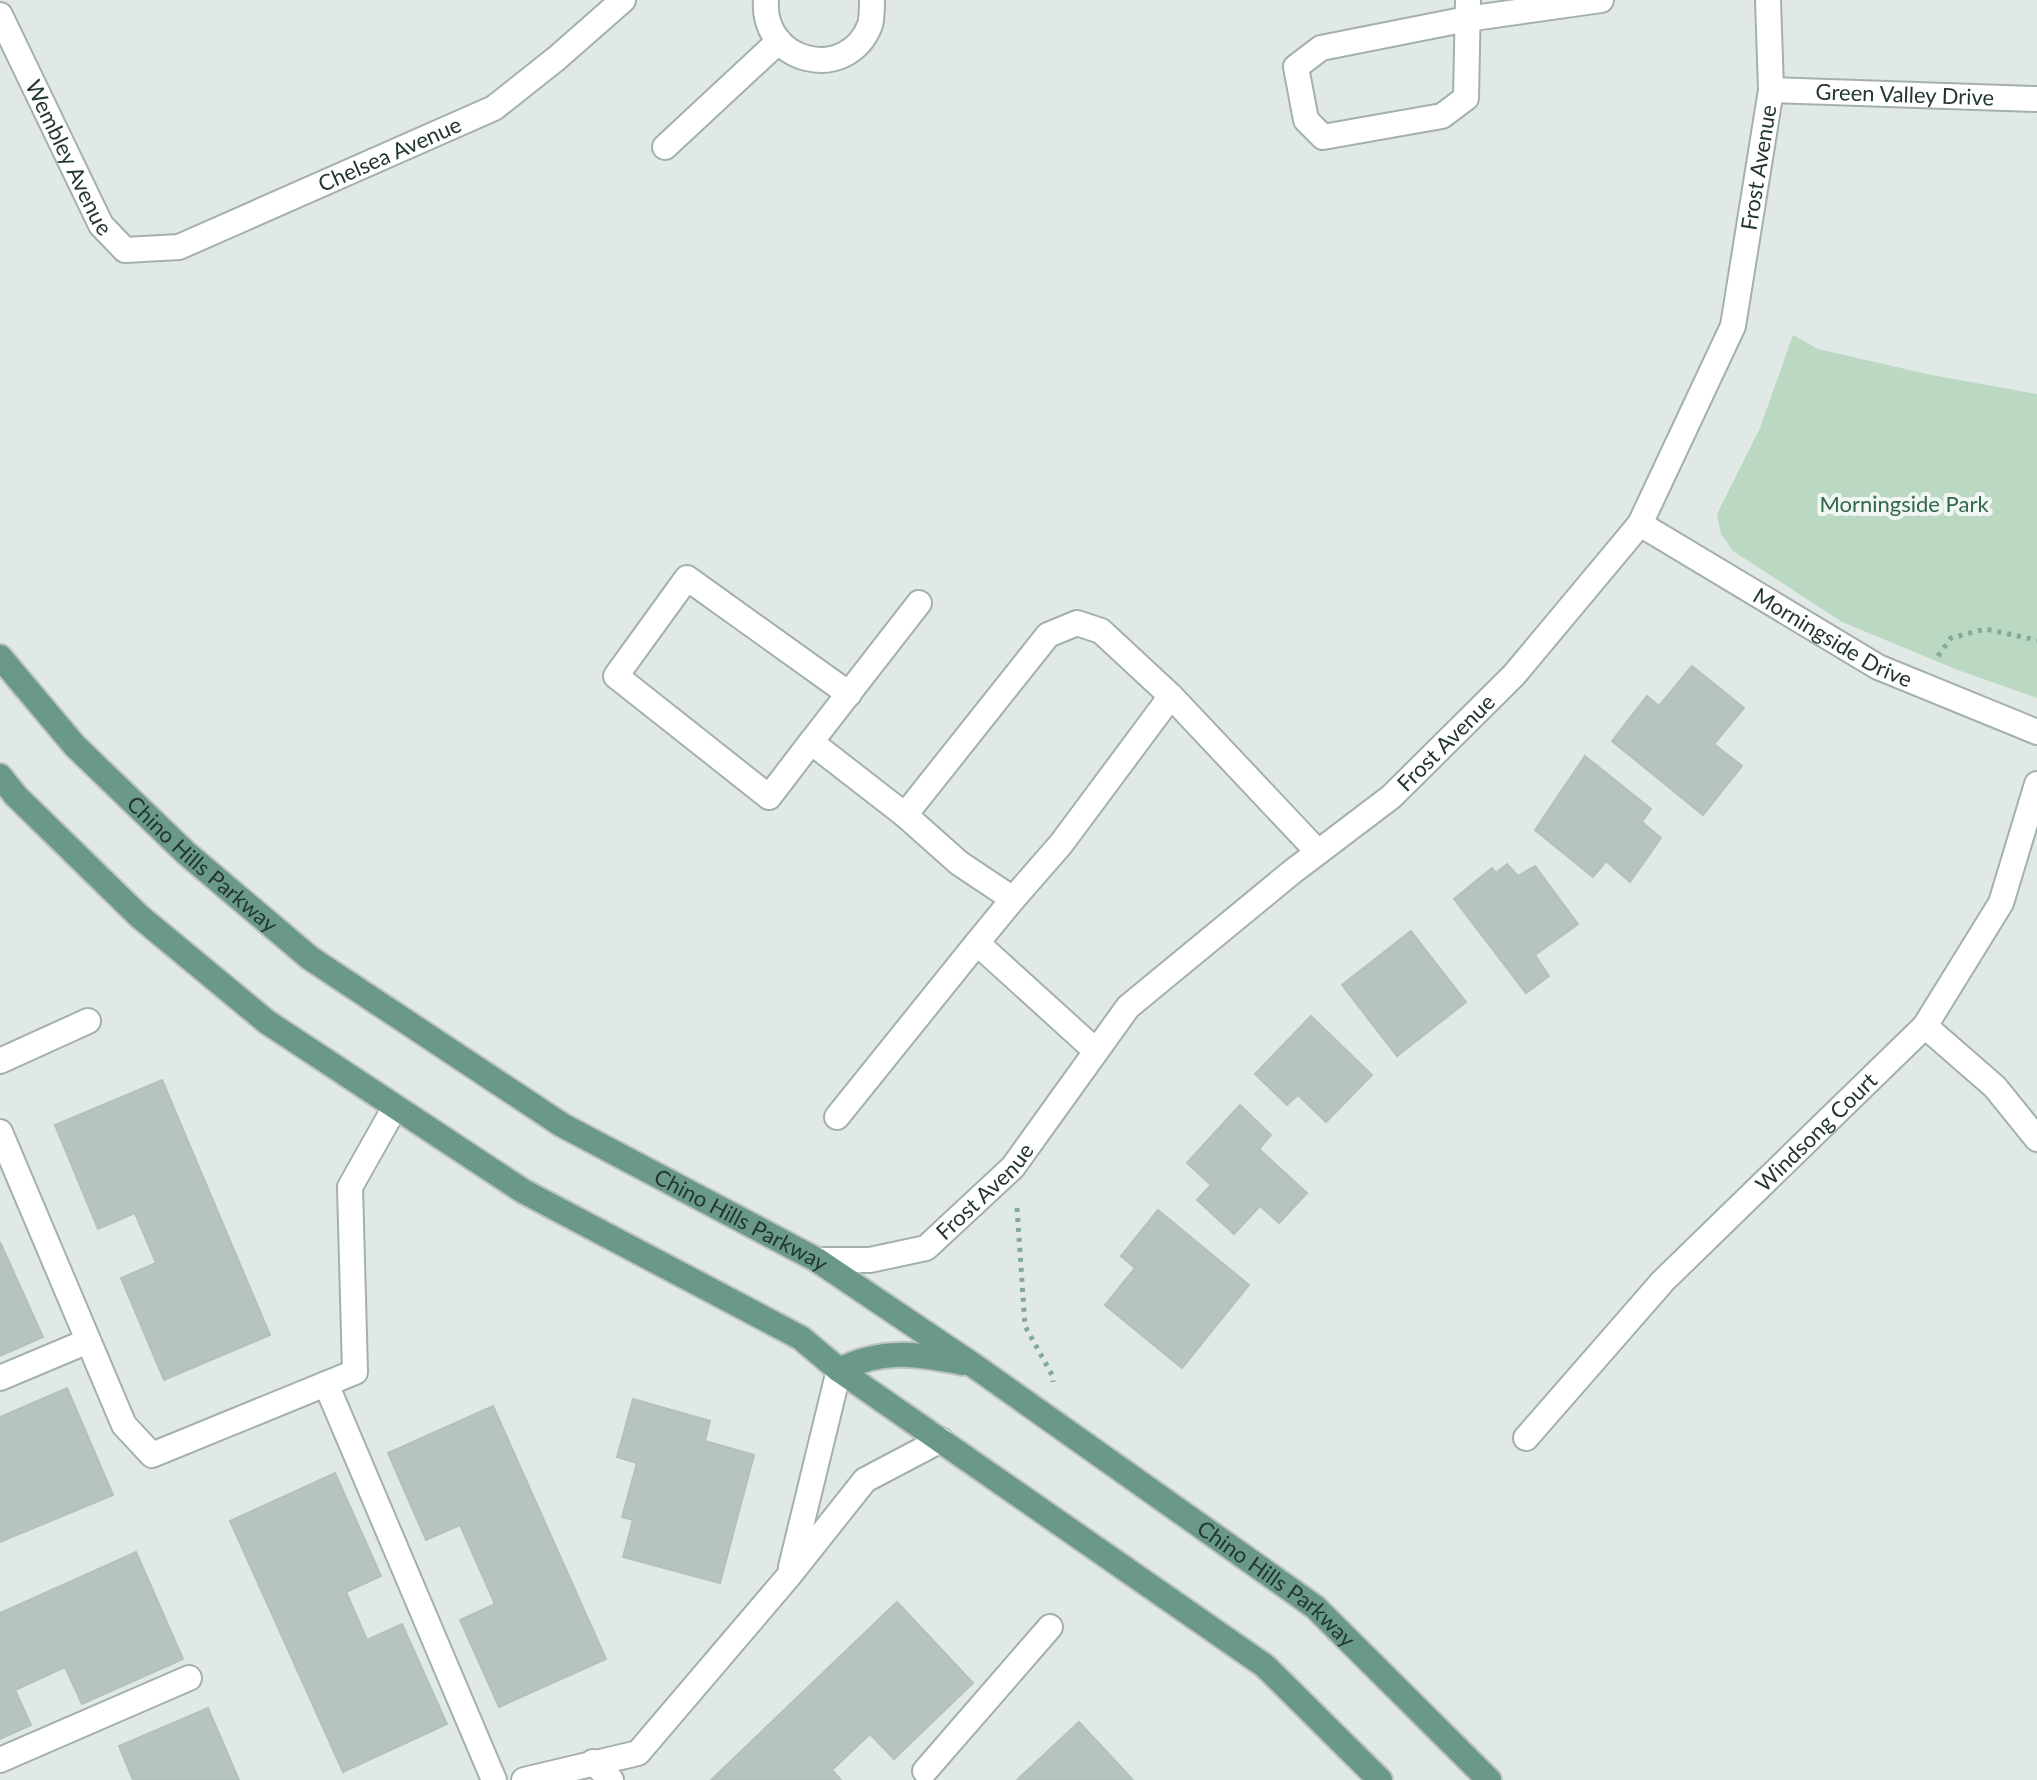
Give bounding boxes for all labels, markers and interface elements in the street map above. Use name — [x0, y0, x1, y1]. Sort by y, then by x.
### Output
street label: Wembley Avenue — [20, 75, 118, 241]
street label: Green Valley Drive — [1815, 78, 1995, 111]
street label: Frost Avenue — [1735, 103, 1781, 232]
street label: Chelsea Avenue — [314, 110, 465, 197]
park label: Morningside Park — [1819, 490, 1989, 517]
street label: Morningside Drive — [1749, 581, 1916, 693]
street label: Frost Avenue — [1391, 688, 1500, 796]
street label: Chino Hills Parkway — [122, 790, 284, 938]
street label: Windsong Court — [1749, 1066, 1882, 1197]
street label: Frost Avenue — [930, 1138, 1039, 1245]
street label: Chino Hills Parkway — [650, 1162, 834, 1277]
street label: Chino Hills Parkway — [1192, 1514, 1362, 1653]

